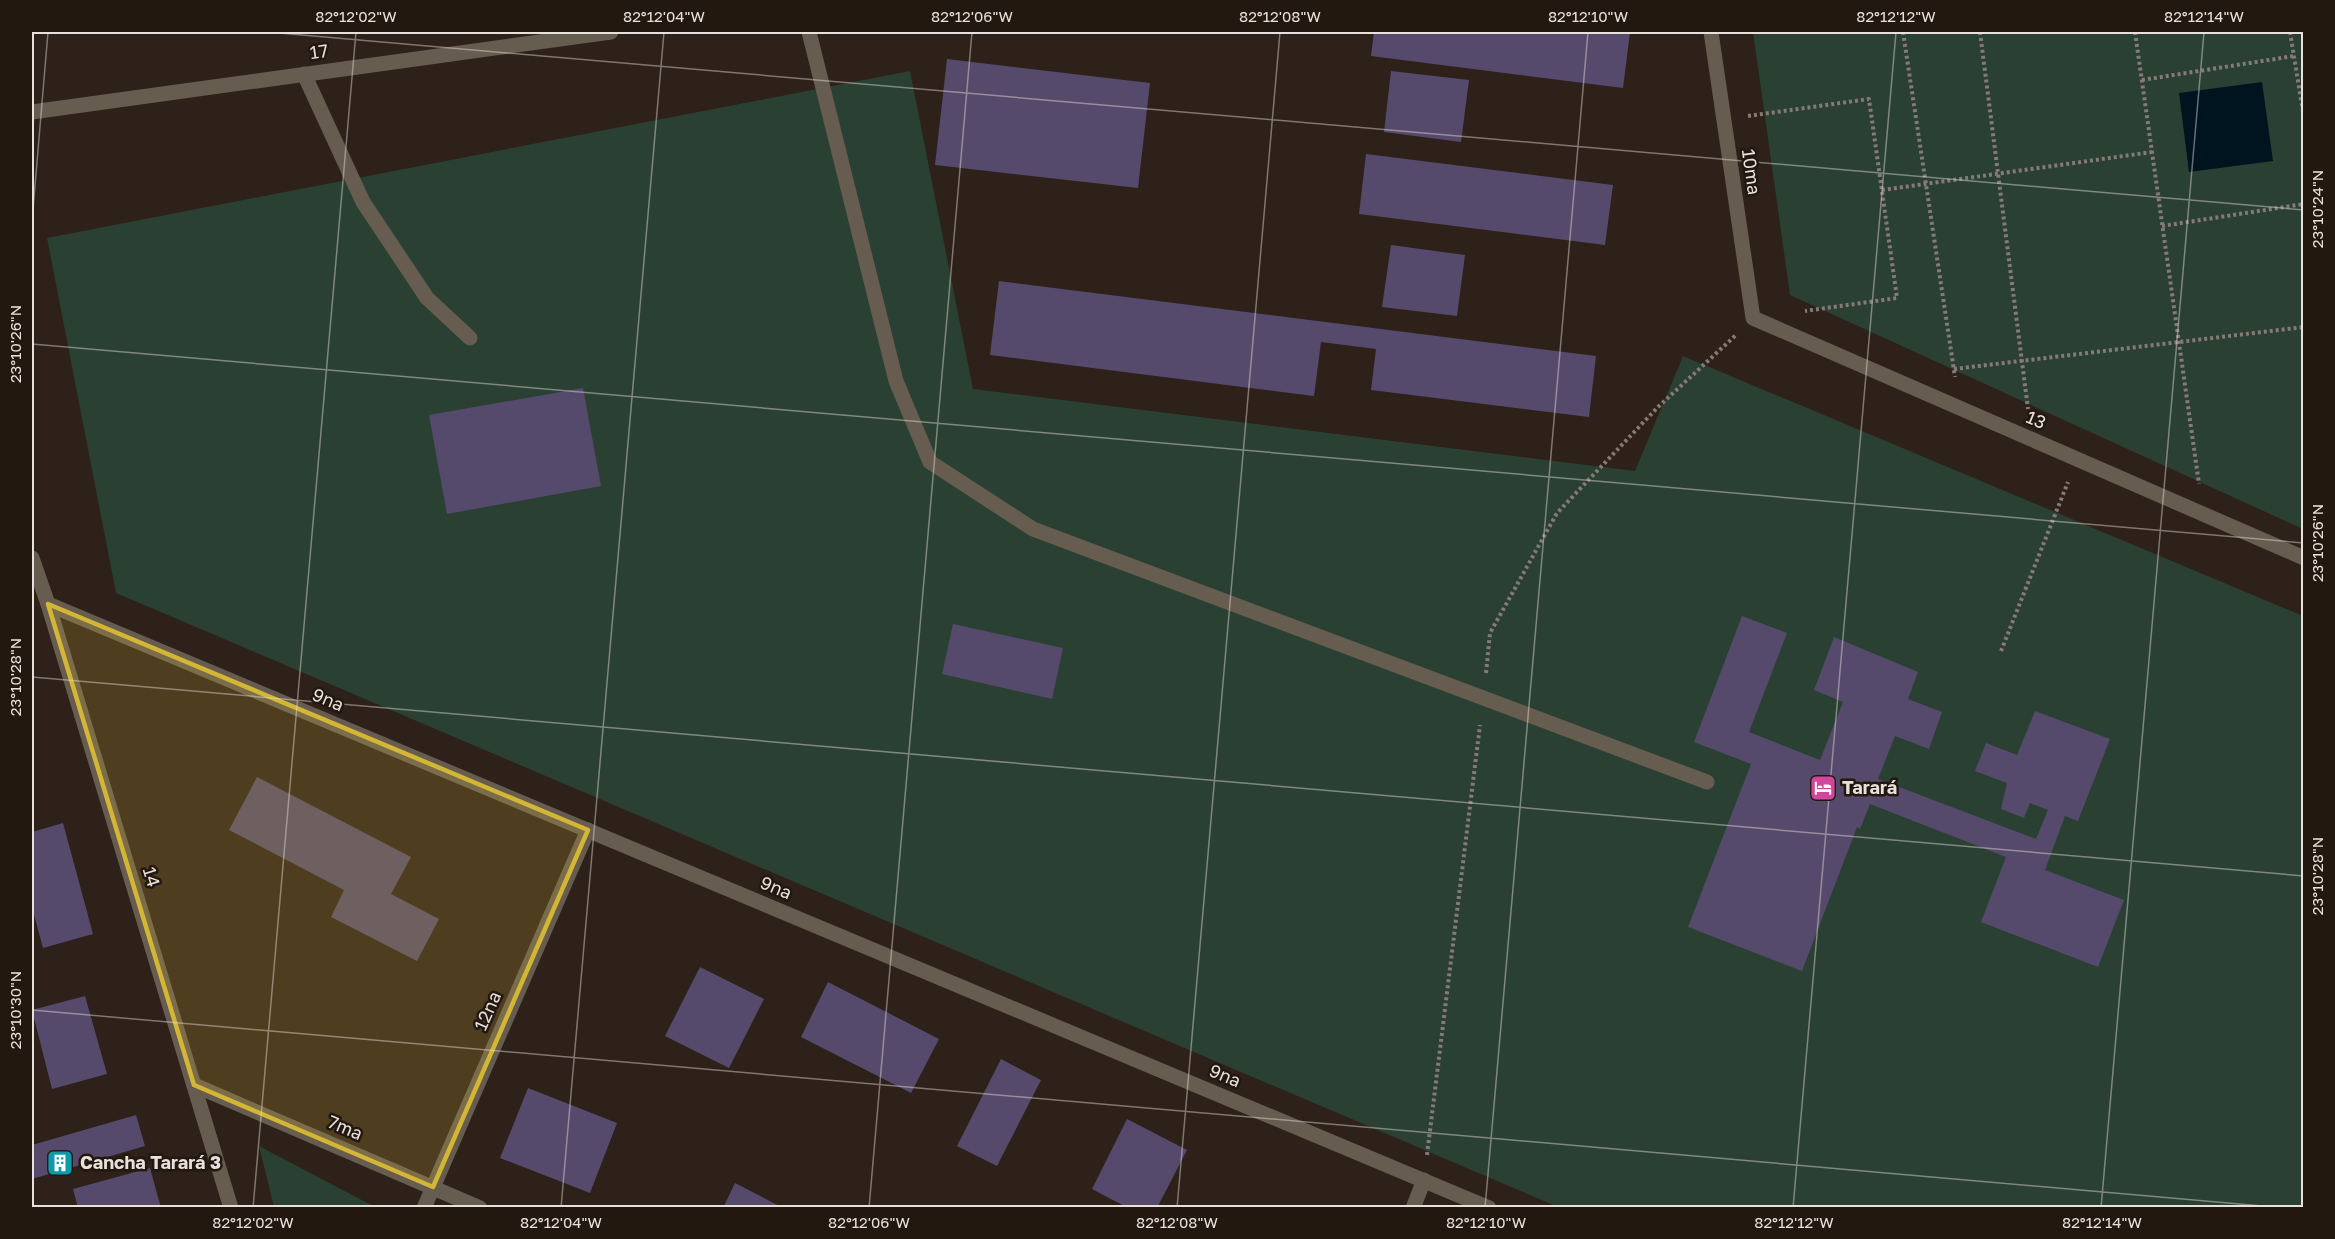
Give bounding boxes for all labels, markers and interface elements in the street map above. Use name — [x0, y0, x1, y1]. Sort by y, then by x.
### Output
text: 82°12'02"W — [315, 7, 397, 25]
text: 82°12'04"W — [623, 7, 705, 25]
text: 82°12'06"W — [931, 7, 1013, 25]
text: 82°12'08"W — [1239, 7, 1321, 25]
text: 82°12'10"W — [1548, 7, 1628, 25]
text: 82°12'12"W — [1856, 7, 1936, 25]
text: 82°12'14"W — [2164, 7, 2244, 25]
street label: 17 — [308, 39, 329, 63]
street label: 10ma — [1738, 148, 1766, 196]
text: 23°10'24"N — [2308, 170, 2326, 248]
text: 23°10'26"N — [6, 305, 24, 383]
street label: 13 — [2023, 405, 2050, 433]
text: 23°10'26"N — [2308, 504, 2326, 582]
text: 23°10'28"N — [6, 638, 24, 716]
street label: 9na — [309, 683, 347, 715]
hotel icon: Tarará — [1808, 773, 1838, 803]
place label: Tarará — [1842, 776, 1897, 798]
text: 23°10'28"N — [2308, 837, 2326, 915]
street label: 14 — [139, 864, 165, 889]
street label: 9na — [757, 871, 795, 903]
text: 23°10'30"N — [6, 971, 24, 1049]
street label: 12na — [469, 988, 505, 1034]
street label: 9na — [1206, 1059, 1244, 1091]
street label: 7ma — [325, 1110, 366, 1144]
building icon: Cancha Tarará 3 — [45, 1148, 75, 1178]
place label: Cancha Tarará 3 — [80, 1151, 221, 1173]
text: 82°12'02"W — [212, 1213, 294, 1231]
text: 82°12'04"W — [520, 1213, 602, 1231]
text: 82°12'06"W — [828, 1213, 910, 1231]
text: 82°12'08"W — [1136, 1213, 1218, 1231]
text: 82°12'10"W — [1446, 1213, 1526, 1231]
text: 82°12'12"W — [1754, 1213, 1834, 1231]
text: 82°12'14"W — [2062, 1213, 2142, 1231]

